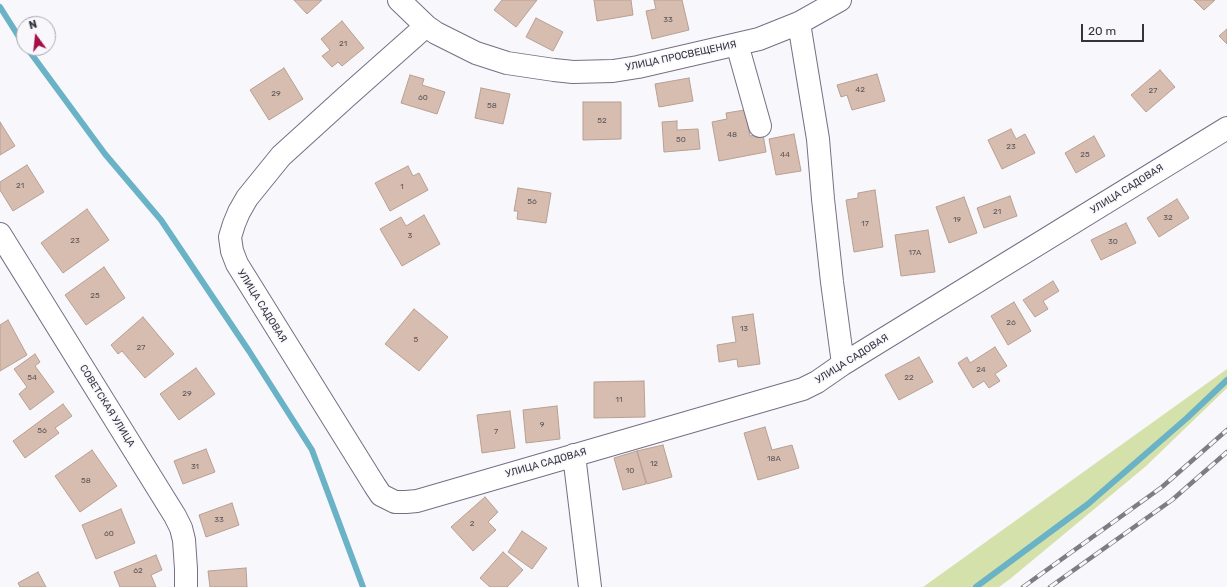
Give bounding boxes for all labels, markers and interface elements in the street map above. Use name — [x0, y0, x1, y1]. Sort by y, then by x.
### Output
house number: 33 — [663, 15, 673, 25]
north arrow — [16, 16, 56, 56]
scale bar — [1083, 16, 1146, 42]
text: N — [28, 18, 39, 32]
text: 20 m — [1088, 24, 1116, 38]
street label: УЛИЦА ПРОСВЕЩЕНИЯ — [624, 38, 738, 74]
house number: 21 — [339, 39, 347, 49]
house number: 42 — [855, 85, 865, 95]
house number: 27 — [1149, 86, 1157, 96]
house number: 29 — [271, 89, 281, 99]
house number: 60 — [418, 93, 428, 103]
house number: 58 — [487, 101, 497, 111]
house number: 52 — [597, 116, 607, 126]
house number: 48 — [727, 130, 737, 140]
house number: 50 — [676, 135, 686, 145]
house number: 23 — [1006, 142, 1016, 152]
house number: 44 — [780, 150, 790, 160]
house number: 25 — [1080, 150, 1090, 160]
street label: УЛИЦА САДОВАЯ — [1088, 162, 1166, 216]
house number: 21 — [16, 181, 24, 191]
house number: 1 — [400, 182, 404, 192]
house number: 56 — [527, 197, 537, 207]
house number: 21 — [993, 207, 1001, 217]
house number: 32 — [1163, 213, 1173, 223]
house number: 19 — [953, 215, 961, 225]
house number: 17 — [861, 219, 869, 229]
house number: 3 — [408, 231, 412, 241]
house number: 23 — [70, 236, 80, 246]
house number: 30 — [1108, 237, 1118, 247]
house number: 17А — [909, 248, 921, 258]
street label: УЛИЦА САДОВАЯ — [235, 267, 289, 345]
house number: 25 — [90, 291, 100, 301]
house number: 26 — [1006, 318, 1016, 328]
house number: 13 — [740, 324, 748, 334]
street label: УЛИЦА САДОВАЯ — [813, 332, 891, 386]
house number: 5 — [414, 335, 418, 345]
house number: 27 — [137, 343, 145, 353]
street label: СОВЕТСКАЯ УЛИЦА — [77, 363, 137, 449]
house number: 24 — [976, 365, 986, 375]
house number: 54 — [27, 373, 37, 383]
house number: 22 — [904, 373, 914, 383]
house number: 29 — [182, 389, 192, 399]
house number: 11 — [616, 395, 622, 405]
house number: 9 — [540, 420, 544, 430]
house number: 56 — [37, 426, 47, 436]
house number: 7 — [494, 427, 498, 437]
street label: УЛИЦА САДОВАЯ — [504, 446, 588, 480]
house number: 18А — [767, 454, 781, 464]
house number: 12 — [650, 459, 658, 469]
house number: 31 — [191, 462, 199, 472]
house number: 10 — [626, 466, 634, 476]
house number: 58 — [81, 476, 91, 486]
house number: 33 — [214, 515, 224, 525]
house number: 2 — [470, 519, 474, 529]
house number: 60 — [104, 529, 114, 539]
house number: 62 — [133, 566, 143, 576]

